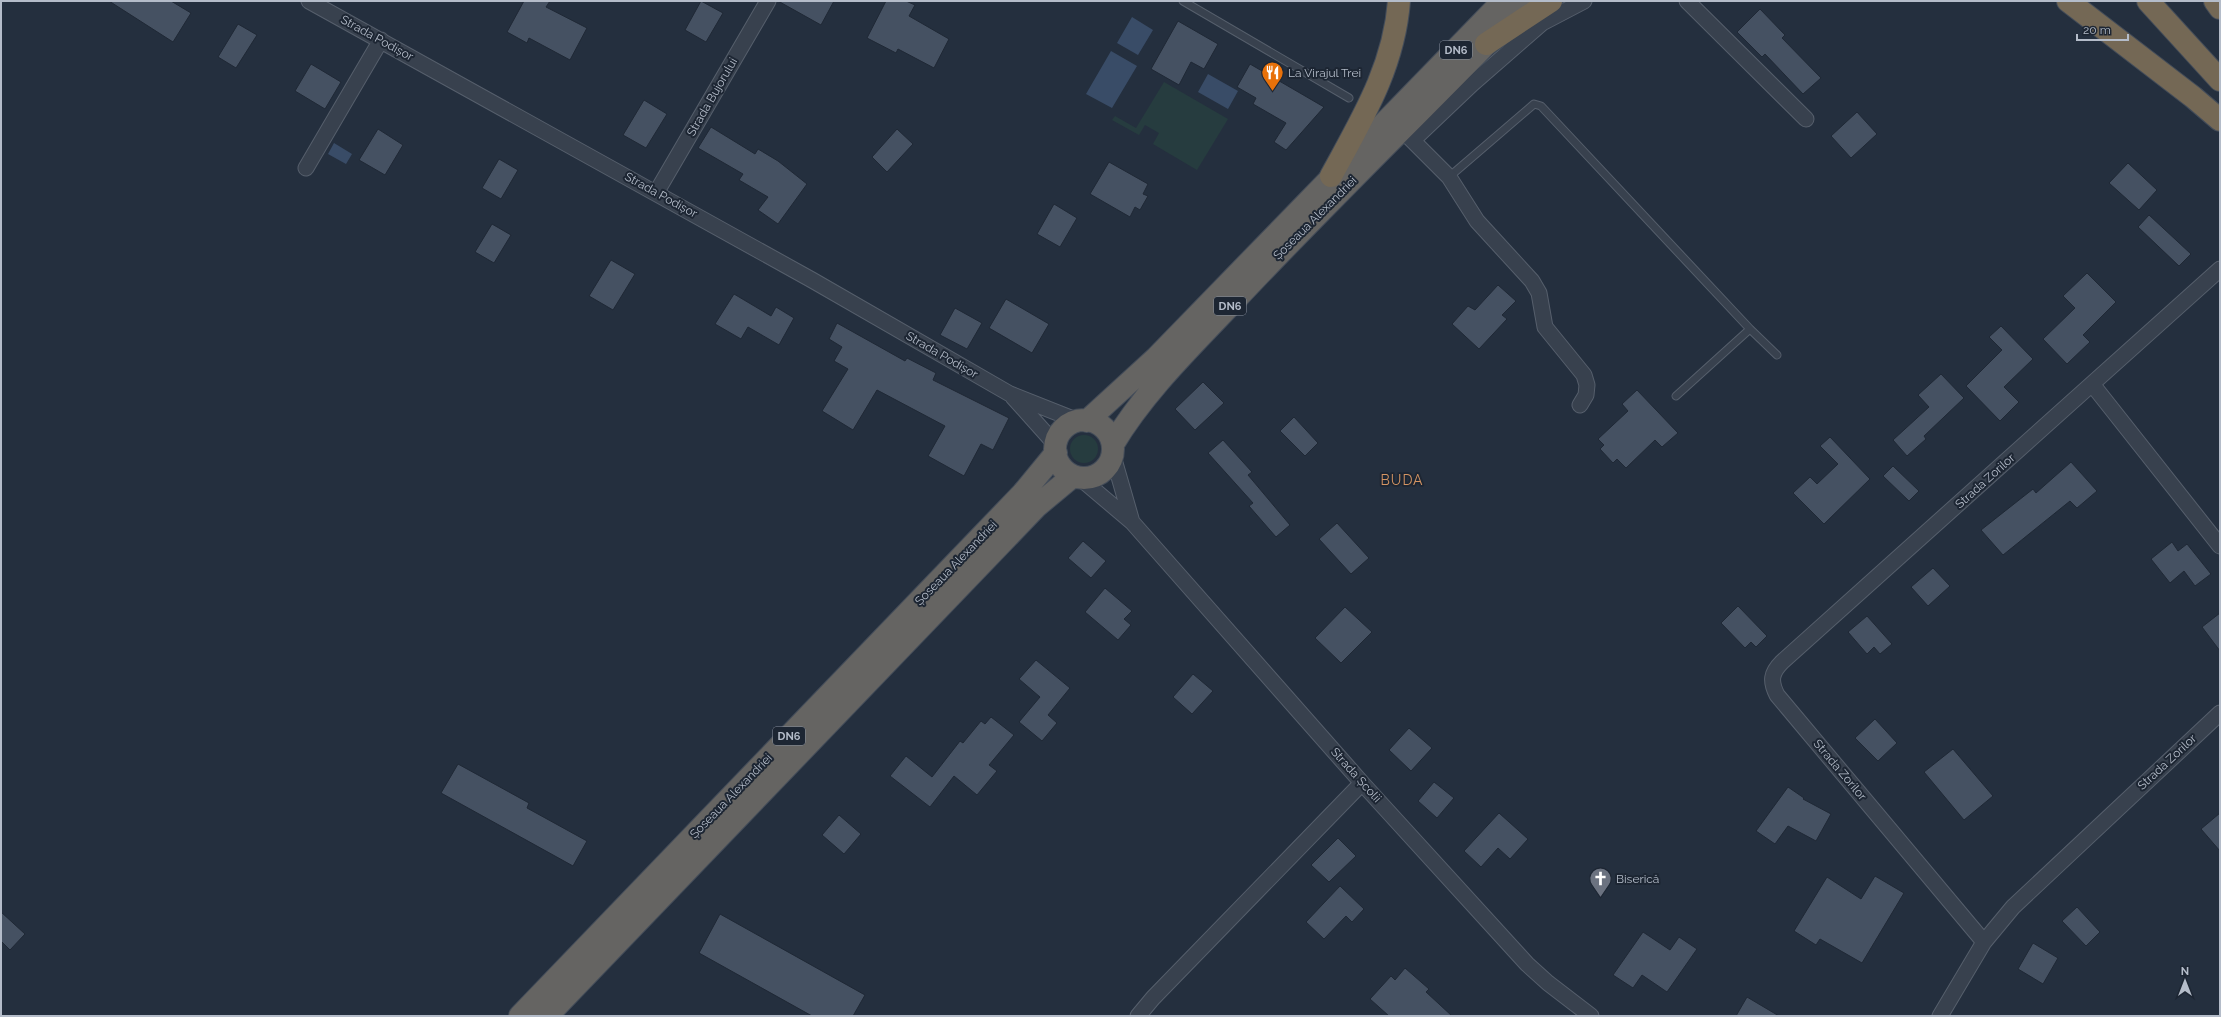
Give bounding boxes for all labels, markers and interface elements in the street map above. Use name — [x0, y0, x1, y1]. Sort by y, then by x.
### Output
street label: Strada Podișor — [338, 12, 416, 64]
scale bar — [2077, 16, 2128, 42]
text: 20 m — [2083, 23, 2111, 37]
road number: DN6 — [1440, 41, 1472, 59]
street label: Strada Bujorului — [684, 55, 740, 139]
restaurant icon: La Virajul Trei — [1260, 60, 1286, 93]
place label: La Virajul Trei — [1288, 66, 1361, 80]
street label: Strada Podișor — [622, 169, 700, 221]
street label: Șoseaua Alexandriei — [1271, 174, 1359, 262]
road number: DN6 — [1214, 297, 1246, 315]
street label: Strada Podișor — [904, 329, 981, 382]
street label: Strada Zorilor — [1952, 450, 2018, 511]
district label: BUDA — [1380, 472, 1424, 488]
street label: Șoseaua Alexandriei — [912, 518, 1000, 608]
road number: DN6 — [773, 727, 805, 745]
street label: Strada Zorilor — [2135, 731, 2200, 793]
street label: Strada Zorilor — [1811, 737, 1870, 804]
street label: Strada Școlii — [1328, 745, 1384, 805]
street label: Șoseaua Alexandriei — [687, 751, 775, 841]
church icon: Biserică — [1588, 866, 1614, 899]
place label: Biserică — [1616, 872, 1659, 886]
north arrow — [2165, 961, 2205, 1001]
text: N — [2181, 965, 2189, 978]

